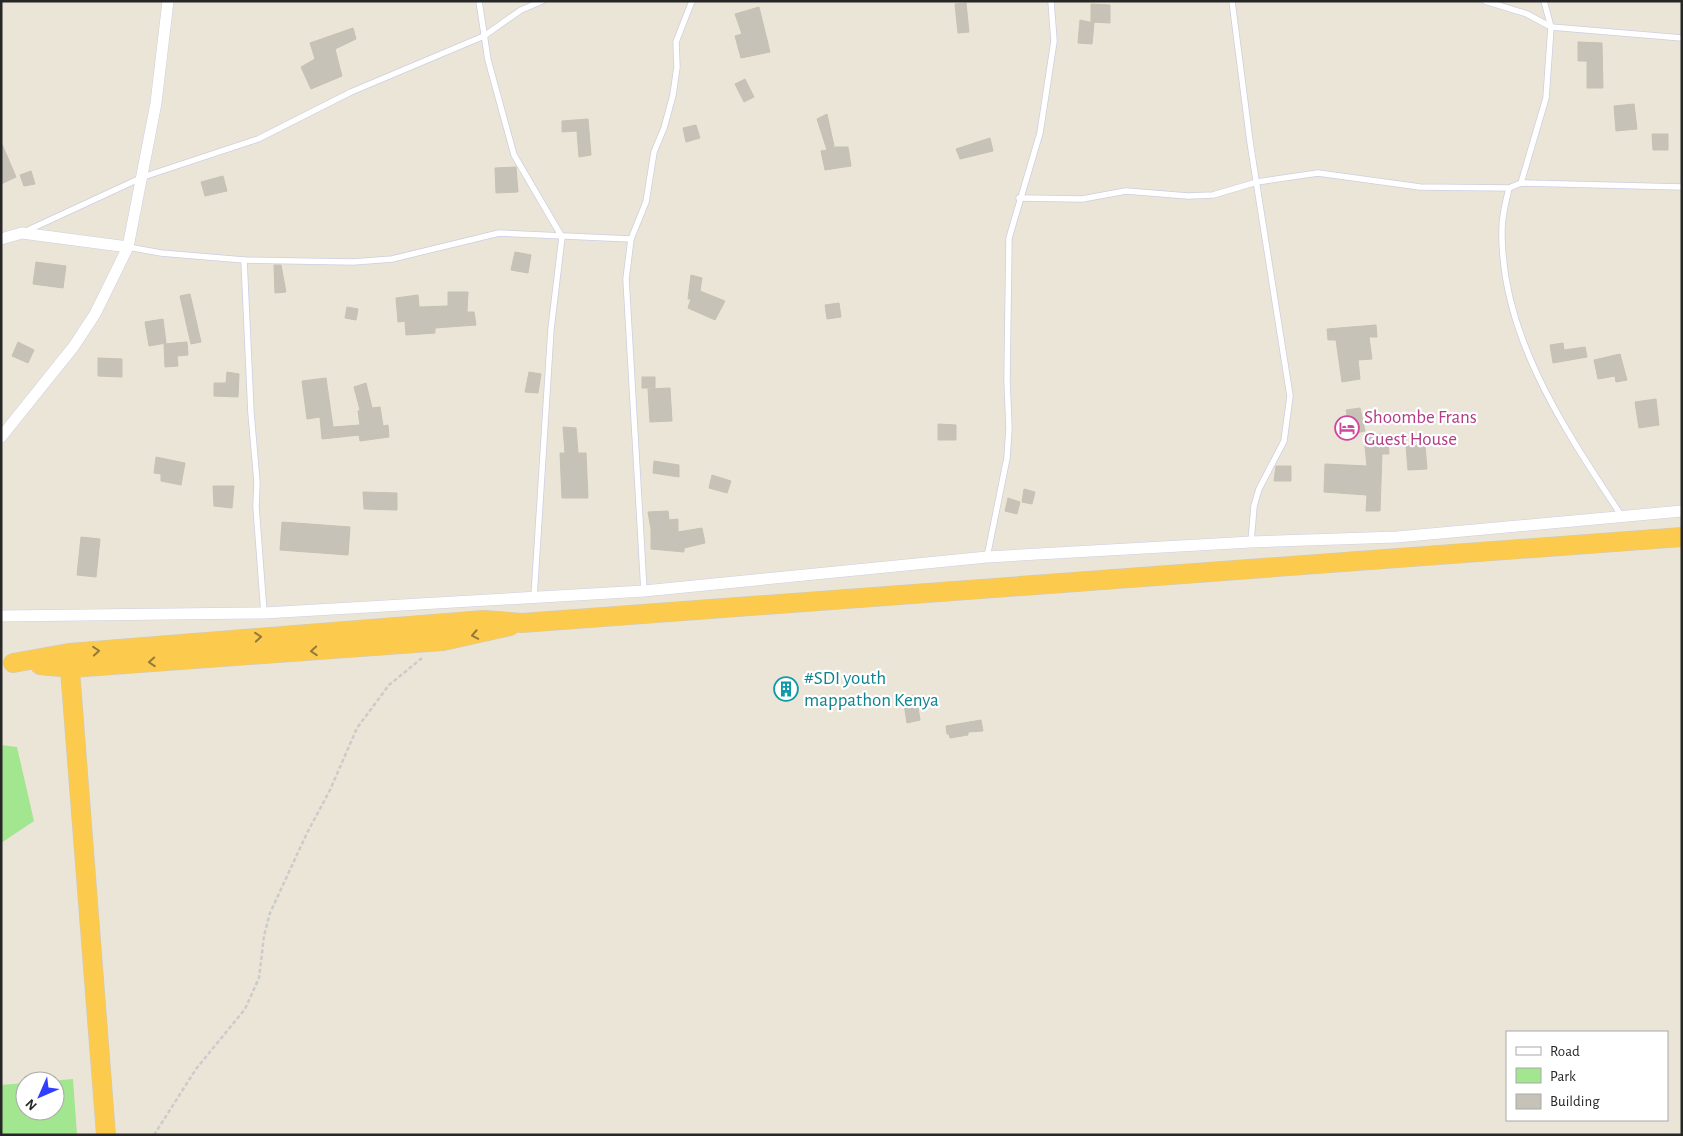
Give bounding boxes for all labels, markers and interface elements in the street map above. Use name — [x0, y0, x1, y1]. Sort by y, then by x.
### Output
place label: Shoombe Frans Guest House — [1364, 408, 1477, 449]
hotel icon: Shoombe Frans Guest House — [1334, 415, 1360, 441]
one-way arrow — [471, 629, 480, 639]
one-way arrow — [254, 632, 262, 643]
one-way arrow — [310, 645, 318, 656]
one-way arrow — [92, 646, 100, 657]
one-way arrow — [147, 657, 155, 668]
place label: #SDI youth mappathon Kenya — [804, 669, 939, 710]
building icon: #SDI youth mappathon Kenya — [773, 676, 799, 702]
legend — [1506, 1031, 1668, 1121]
text: Road — [1550, 1044, 1580, 1059]
text: Park — [1550, 1069, 1576, 1084]
north arrow — [15, 1071, 65, 1121]
text: Building — [1550, 1094, 1600, 1109]
text: N — [23, 1096, 40, 1113]

